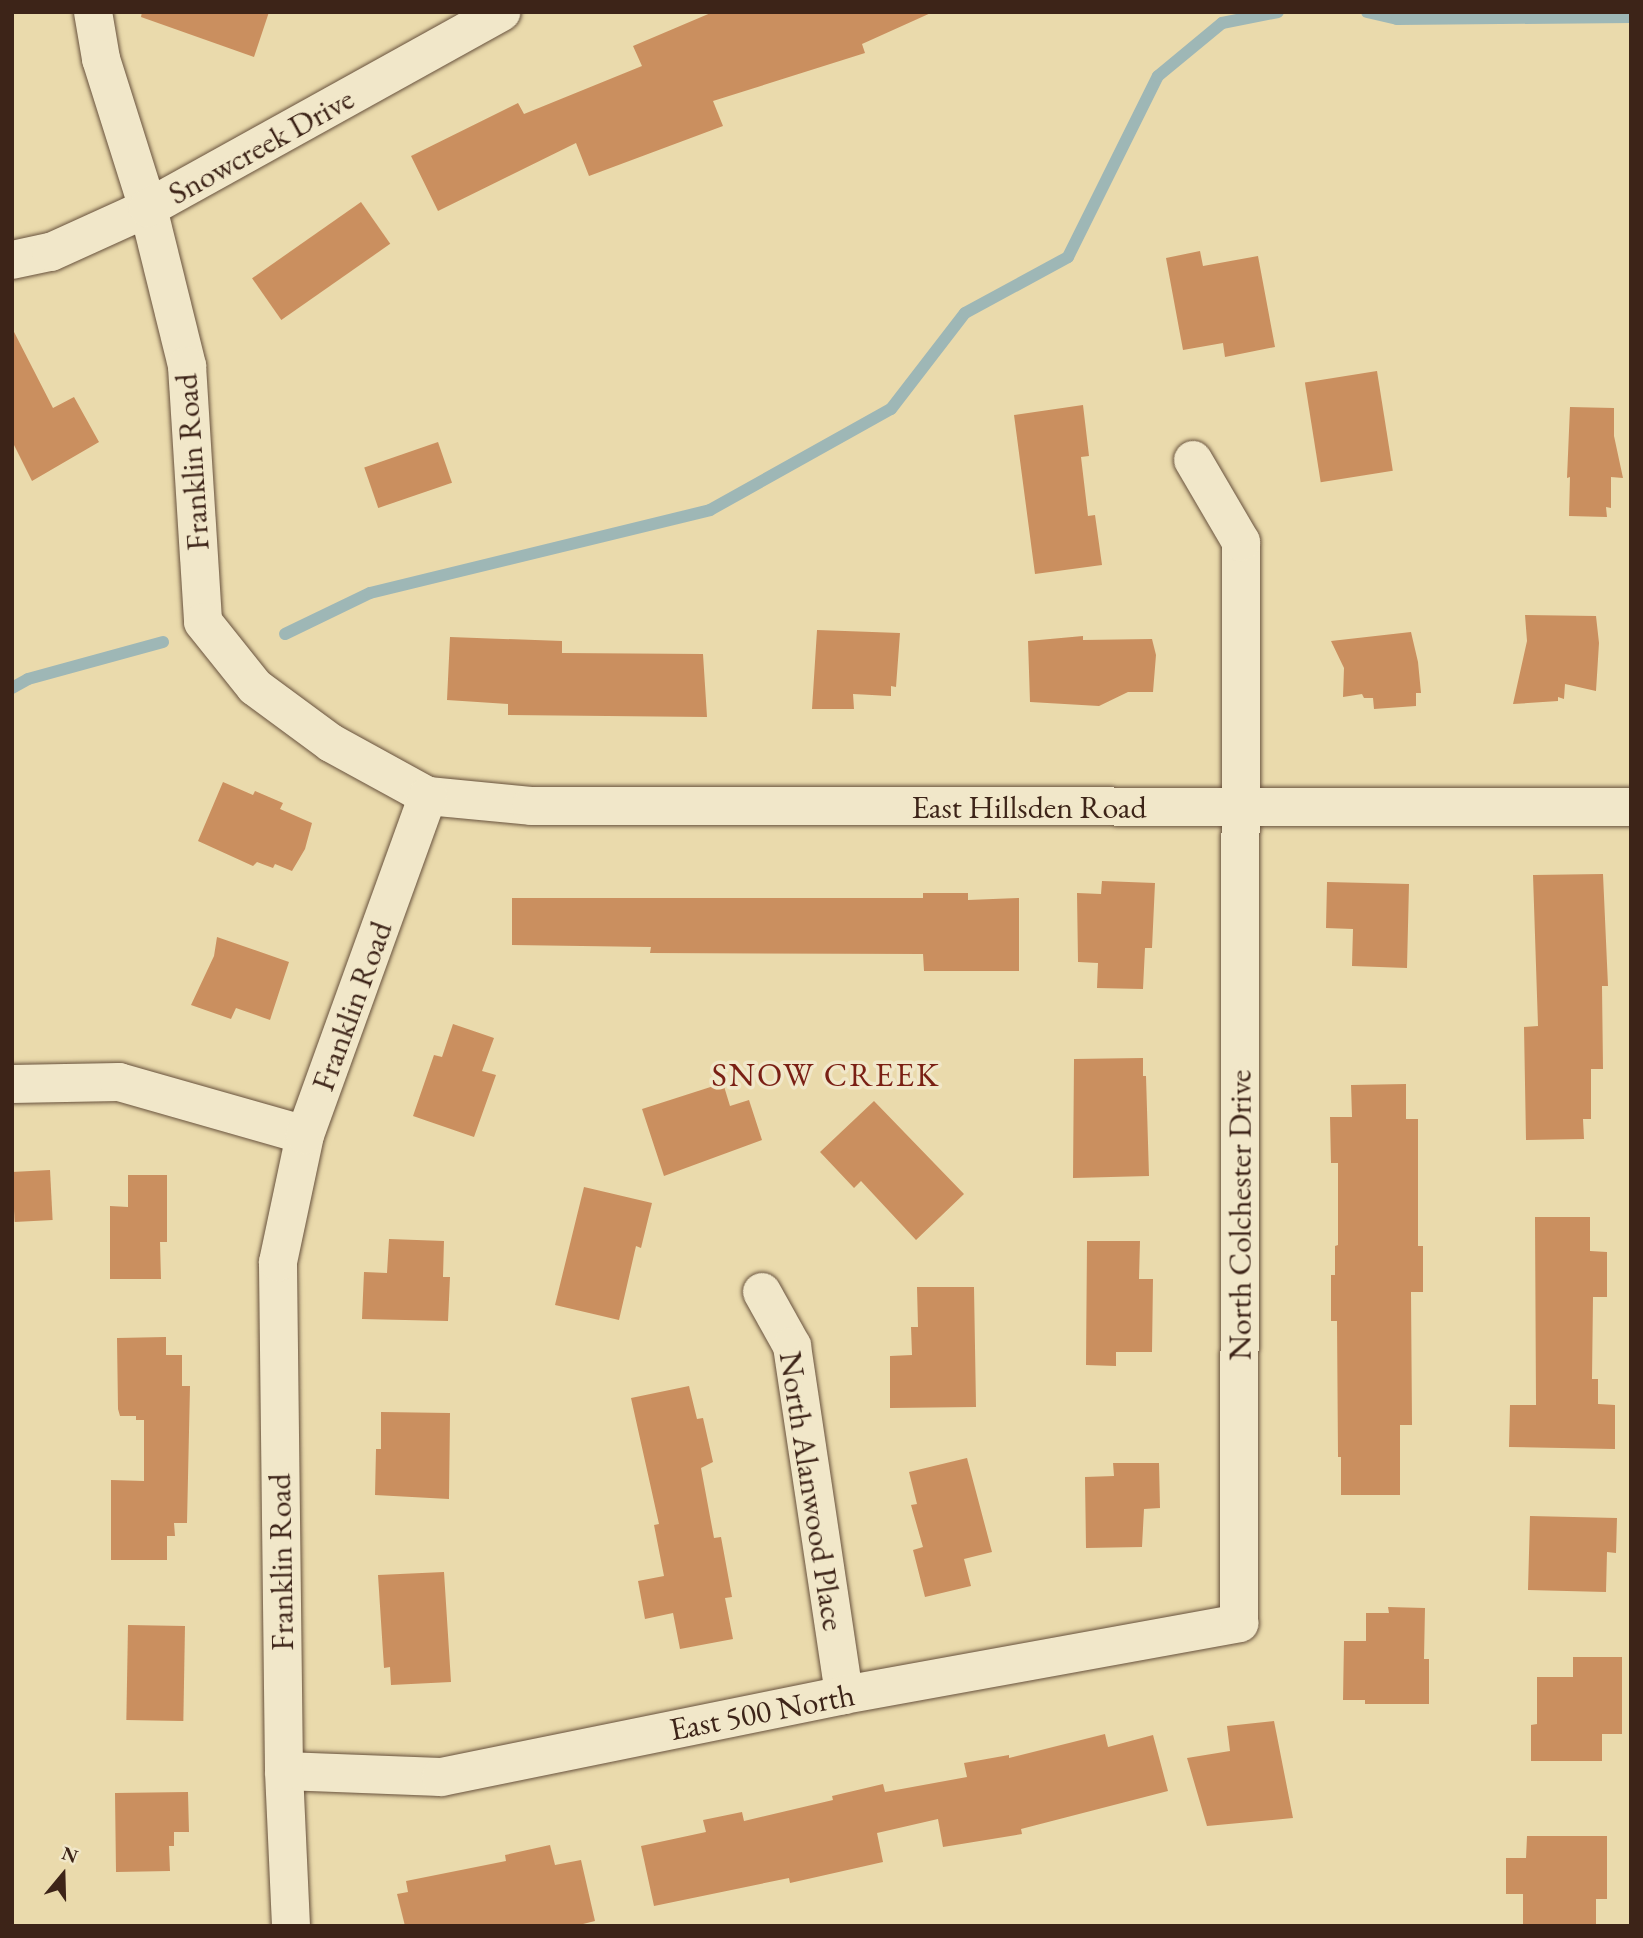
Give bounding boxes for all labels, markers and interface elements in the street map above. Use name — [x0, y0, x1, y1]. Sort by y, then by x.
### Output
street label: Snowcreek Drive — [162, 79, 360, 213]
street label: Franklin Road — [167, 372, 217, 552]
street label: East Hillsden Road — [911, 788, 1147, 826]
street label: Franklin Road — [304, 916, 400, 1096]
district label: SNOW CREEK — [713, 1055, 939, 1095]
street label: North Colchester Drive — [1221, 1070, 1259, 1360]
street label: North Alanwood Place — [771, 1349, 853, 1633]
street label: Franklin Road — [260, 1473, 302, 1651]
street label: East 500 North — [666, 1675, 858, 1749]
north arrow — [28, 1840, 98, 1910]
text: N — [59, 1840, 81, 1869]

